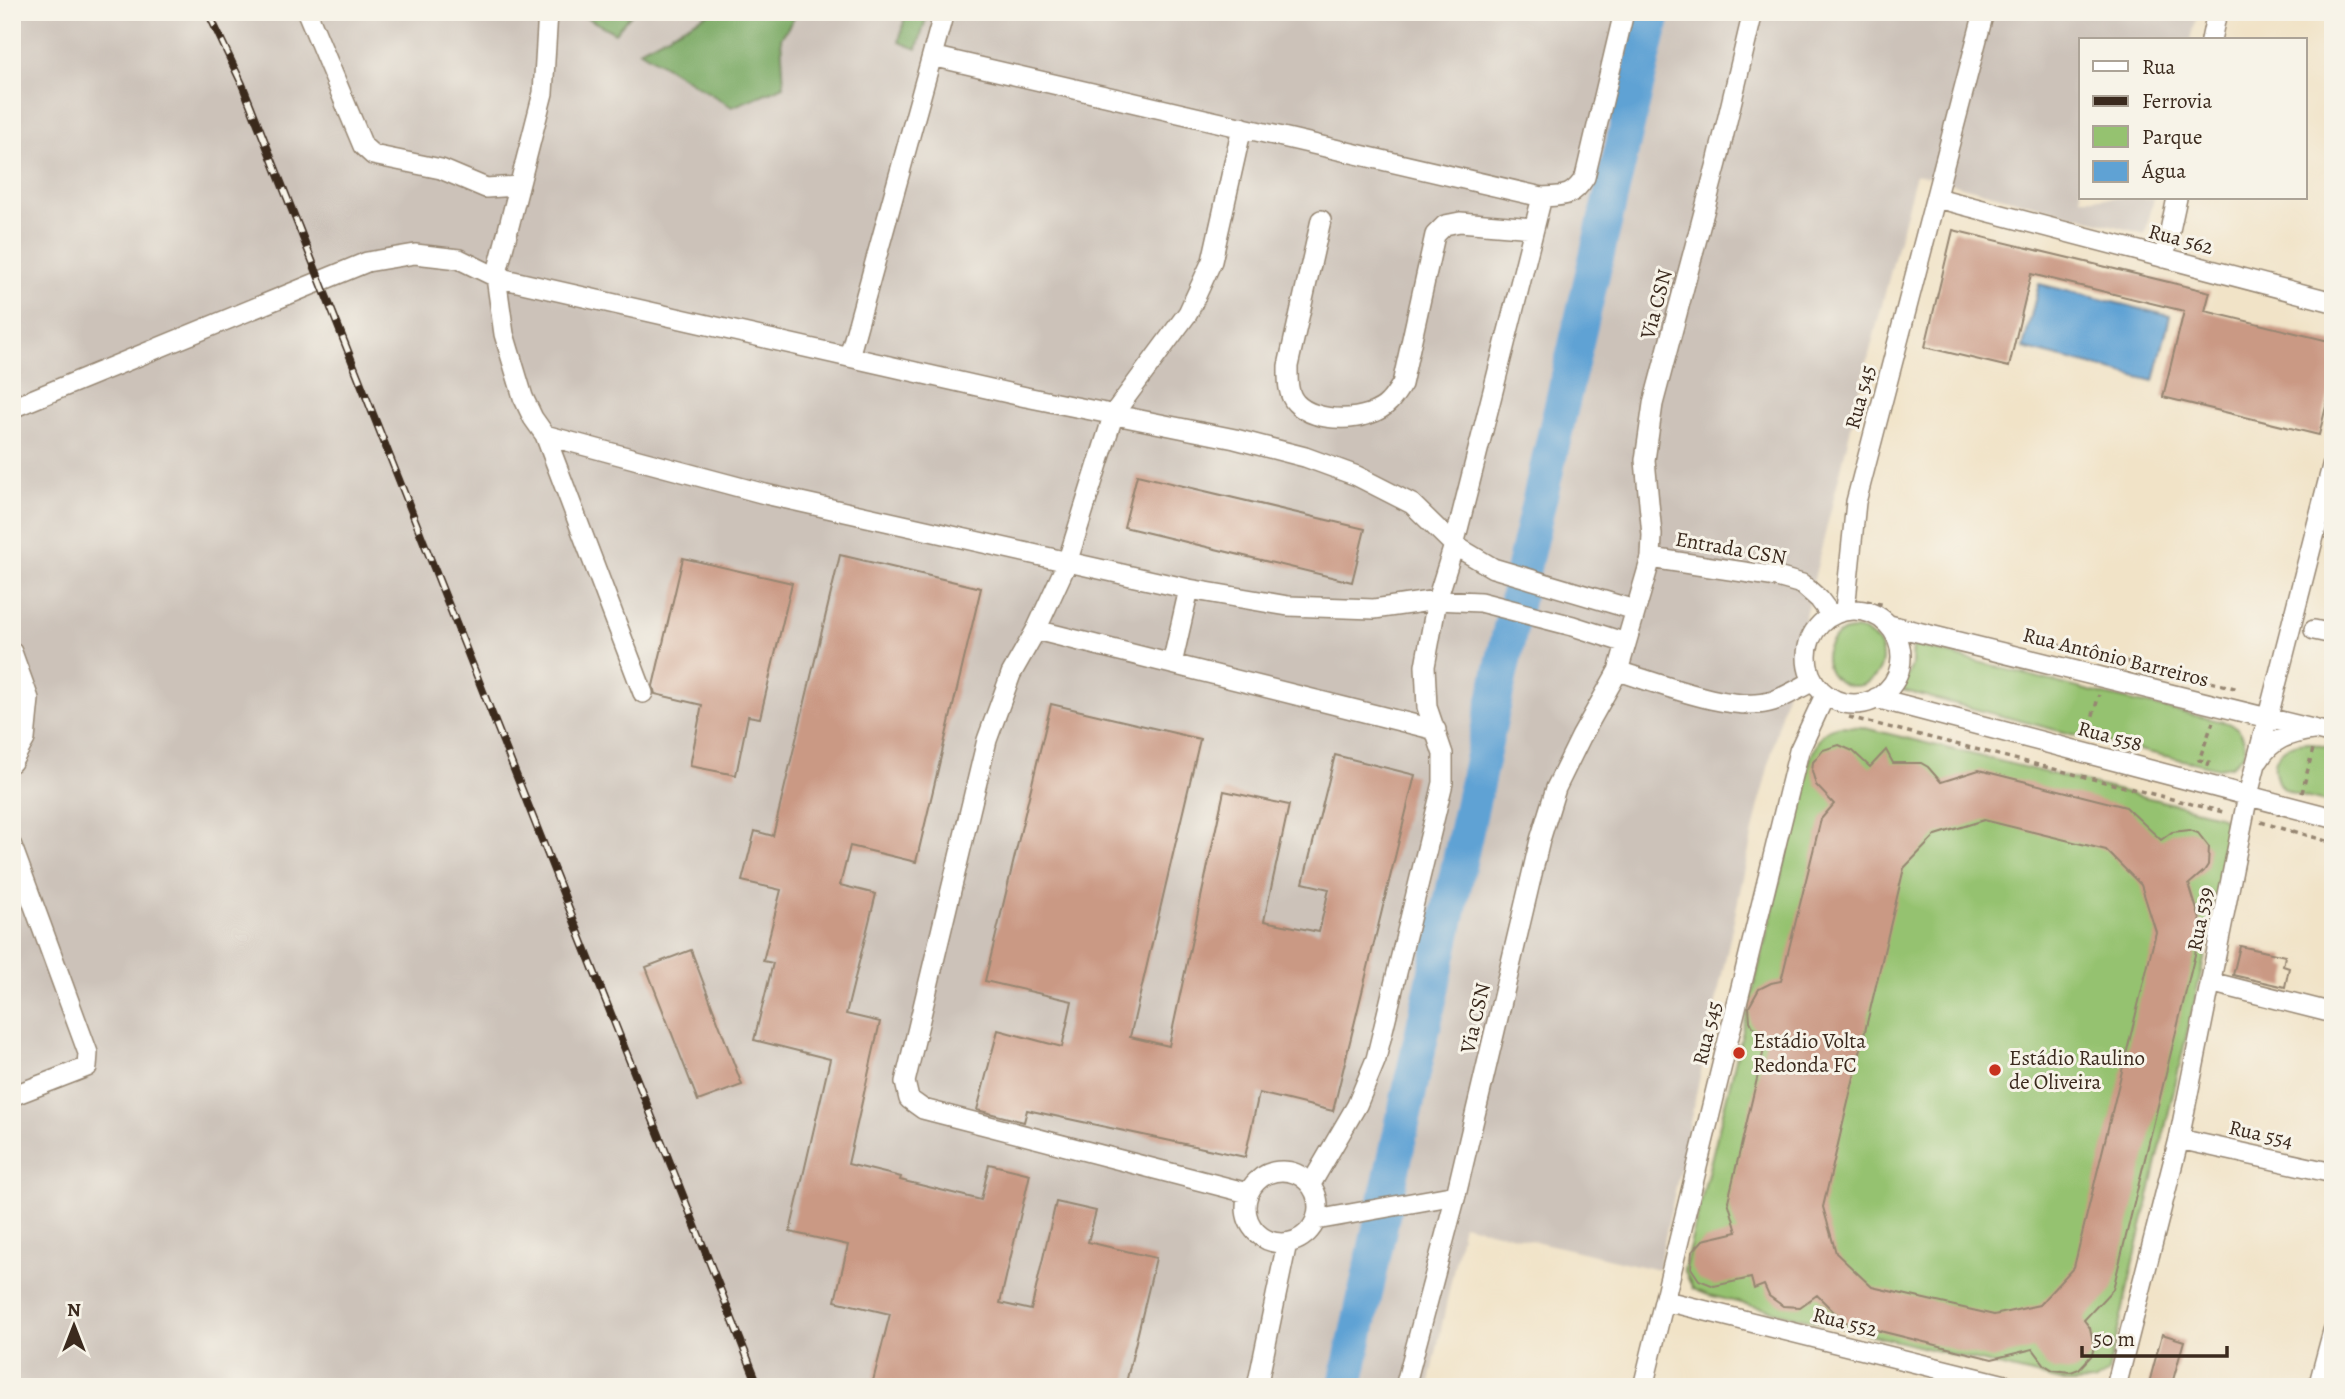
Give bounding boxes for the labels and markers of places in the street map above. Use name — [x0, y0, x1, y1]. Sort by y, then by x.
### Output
place label: Estádio Volta Redonda FC — [1753, 1027, 1866, 1079]
place label: Estádio Raulino de Oliveira — [2009, 1044, 2145, 1096]
marker: Estádio Volta Redonda FC — [1731, 1045, 1747, 1061]
marker: Estádio Raulino de Oliveira — [1987, 1062, 2003, 1078]

